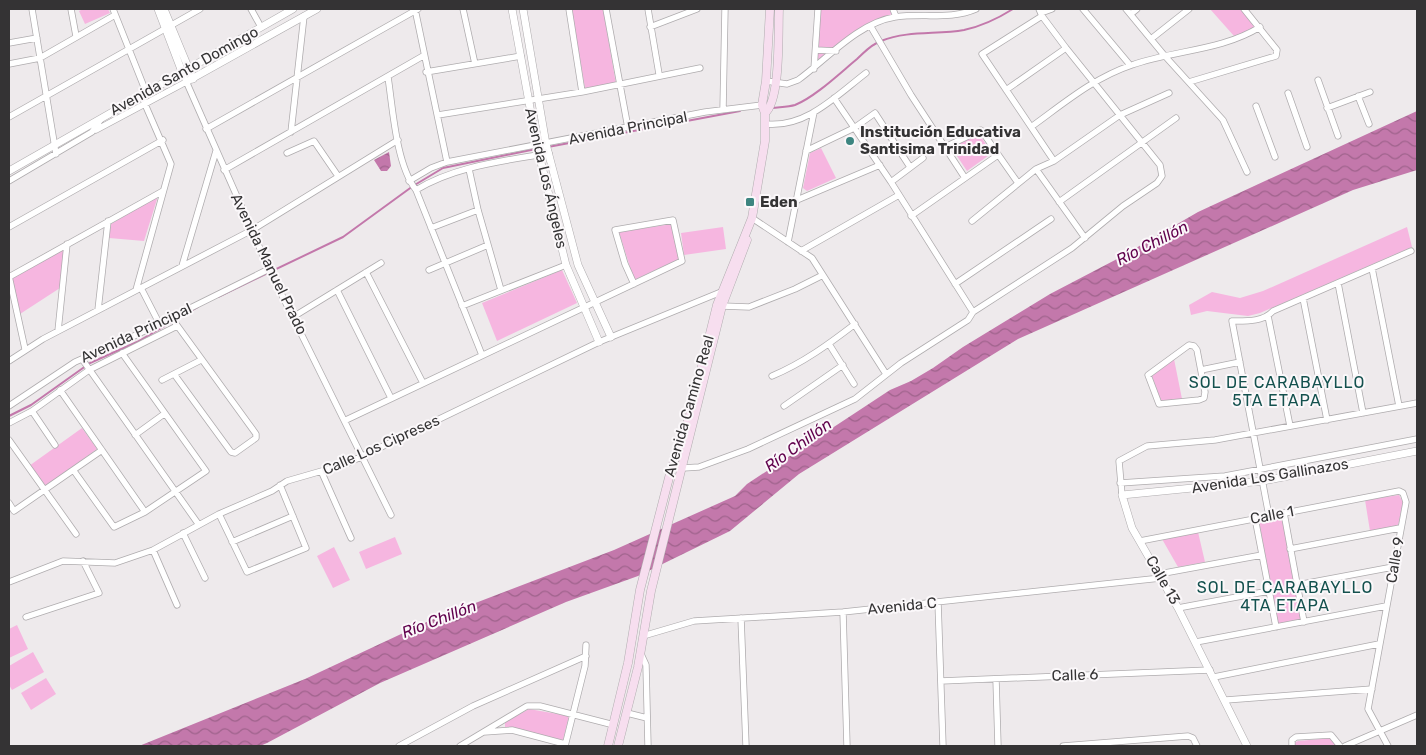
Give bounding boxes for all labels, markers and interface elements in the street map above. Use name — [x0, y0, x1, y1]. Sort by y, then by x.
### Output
street label: Avenida Santo Domingo — [107, 23, 261, 119]
street label: Avenida Los Ángeles — [521, 106, 571, 250]
street label: Avenida Principal — [567, 108, 689, 148]
place label: Institución Educativa Santisima Trinidad — [860, 123, 1021, 158]
marker: Institución Educativa Santisima Trinidad — [844, 135, 856, 147]
street label: Avenida Manuel Prado — [227, 191, 311, 337]
place label: Eden — [760, 193, 798, 211]
marker: Eden — [744, 196, 756, 208]
water label: Río Chillón — [1113, 217, 1191, 269]
street label: Avenida Principal — [78, 299, 194, 367]
street label: Avenida Camino Real — [660, 333, 718, 479]
district label: SOL DE CARABAYLLO 5TA ETAPA — [1189, 373, 1365, 410]
street label: Calle Los Cipreses — [320, 411, 443, 479]
water label: Río Chillón — [761, 414, 835, 476]
street label: Avenida Los Gallinazos — [1190, 455, 1350, 497]
street label: Calle 1 — [1249, 502, 1295, 528]
street label: Calle 9 — [1382, 535, 1408, 584]
street label: Calle 13 — [1142, 553, 1184, 607]
district label: SOL DE CARABAYLLO 4TA ETAPA — [1197, 578, 1373, 615]
street label: Avenida C — [866, 593, 938, 619]
water label: Río Chillón — [399, 596, 479, 642]
street label: Calle 6 — [1051, 665, 1099, 685]

